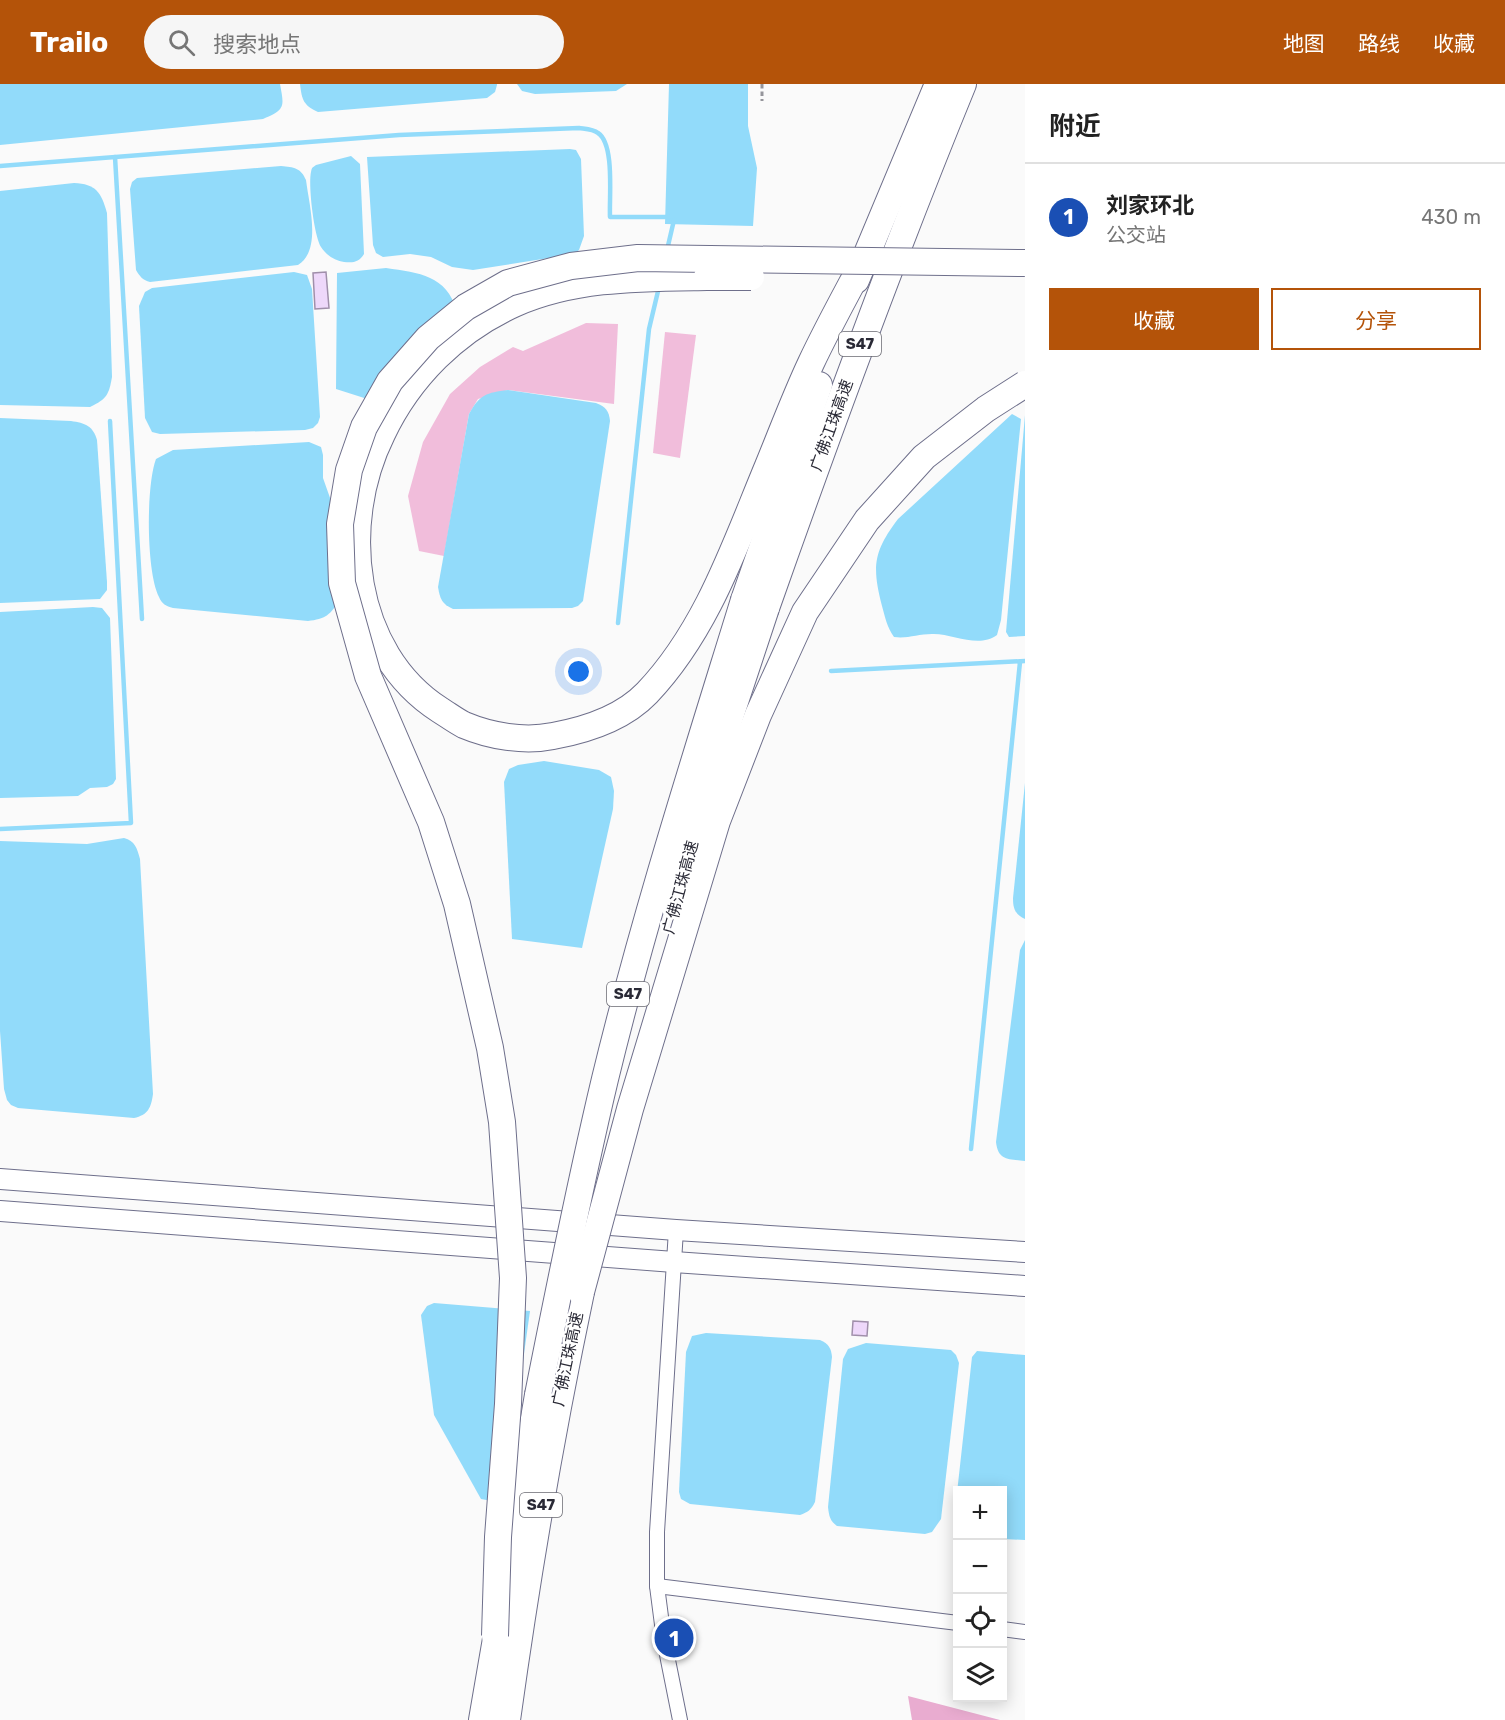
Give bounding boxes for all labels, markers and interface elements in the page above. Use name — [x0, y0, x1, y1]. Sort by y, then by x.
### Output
search box — [144, 15, 564, 69]
text: Trailo — [30, 26, 108, 59]
icon: search — [165, 26, 198, 59]
text: 搜索地点 — [213, 31, 301, 58]
text: 地图 — [1283, 31, 1325, 56]
text: 路线 — [1358, 31, 1400, 56]
text: 收藏 — [1433, 31, 1475, 56]
text: 附近 — [1049, 111, 1101, 142]
text: 刘家环北 — [1106, 192, 1194, 219]
text: 1 — [1064, 205, 1073, 229]
text: 430 m — [1421, 205, 1481, 229]
text: 公交站 — [1106, 223, 1166, 247]
button: 收藏 — [1049, 288, 1259, 350]
button: 分享 — [1271, 288, 1481, 350]
road number: S47 — [839, 332, 881, 356]
street label: 广佛江珠高速 — [806, 377, 857, 474]
your location — [564, 657, 593, 686]
street label: 广佛江珠高速 — [659, 838, 702, 936]
road number: S47 — [607, 982, 649, 1006]
street label: 广佛江珠高速 — [548, 1310, 587, 1408]
map controls — [953, 1486, 1007, 1702]
button: + — [953, 1486, 1007, 1540]
road number: S47 — [520, 1493, 562, 1517]
button: − — [953, 1540, 1007, 1594]
button: locate — [953, 1594, 1007, 1648]
pin: 1 — [654, 1616, 694, 1660]
button: layers — [953, 1648, 1007, 1702]

